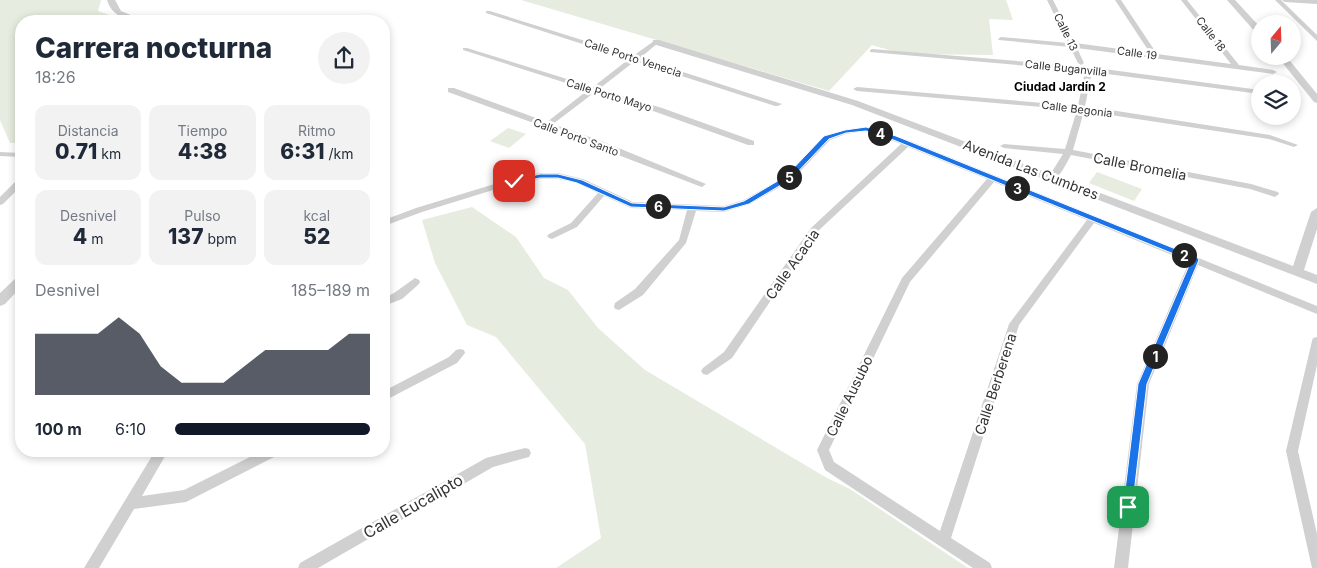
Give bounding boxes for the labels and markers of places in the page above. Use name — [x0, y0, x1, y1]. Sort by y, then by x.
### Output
pin: 4 — [868, 120, 892, 146]
pin — [493, 160, 535, 202]
pin: 5 — [776, 164, 802, 190]
pin: 3 — [1004, 176, 1030, 200]
pin: 6 — [646, 194, 670, 218]
pin: 2 — [1172, 242, 1196, 268]
pin: 1 — [1142, 344, 1168, 368]
pin — [1107, 486, 1149, 528]

